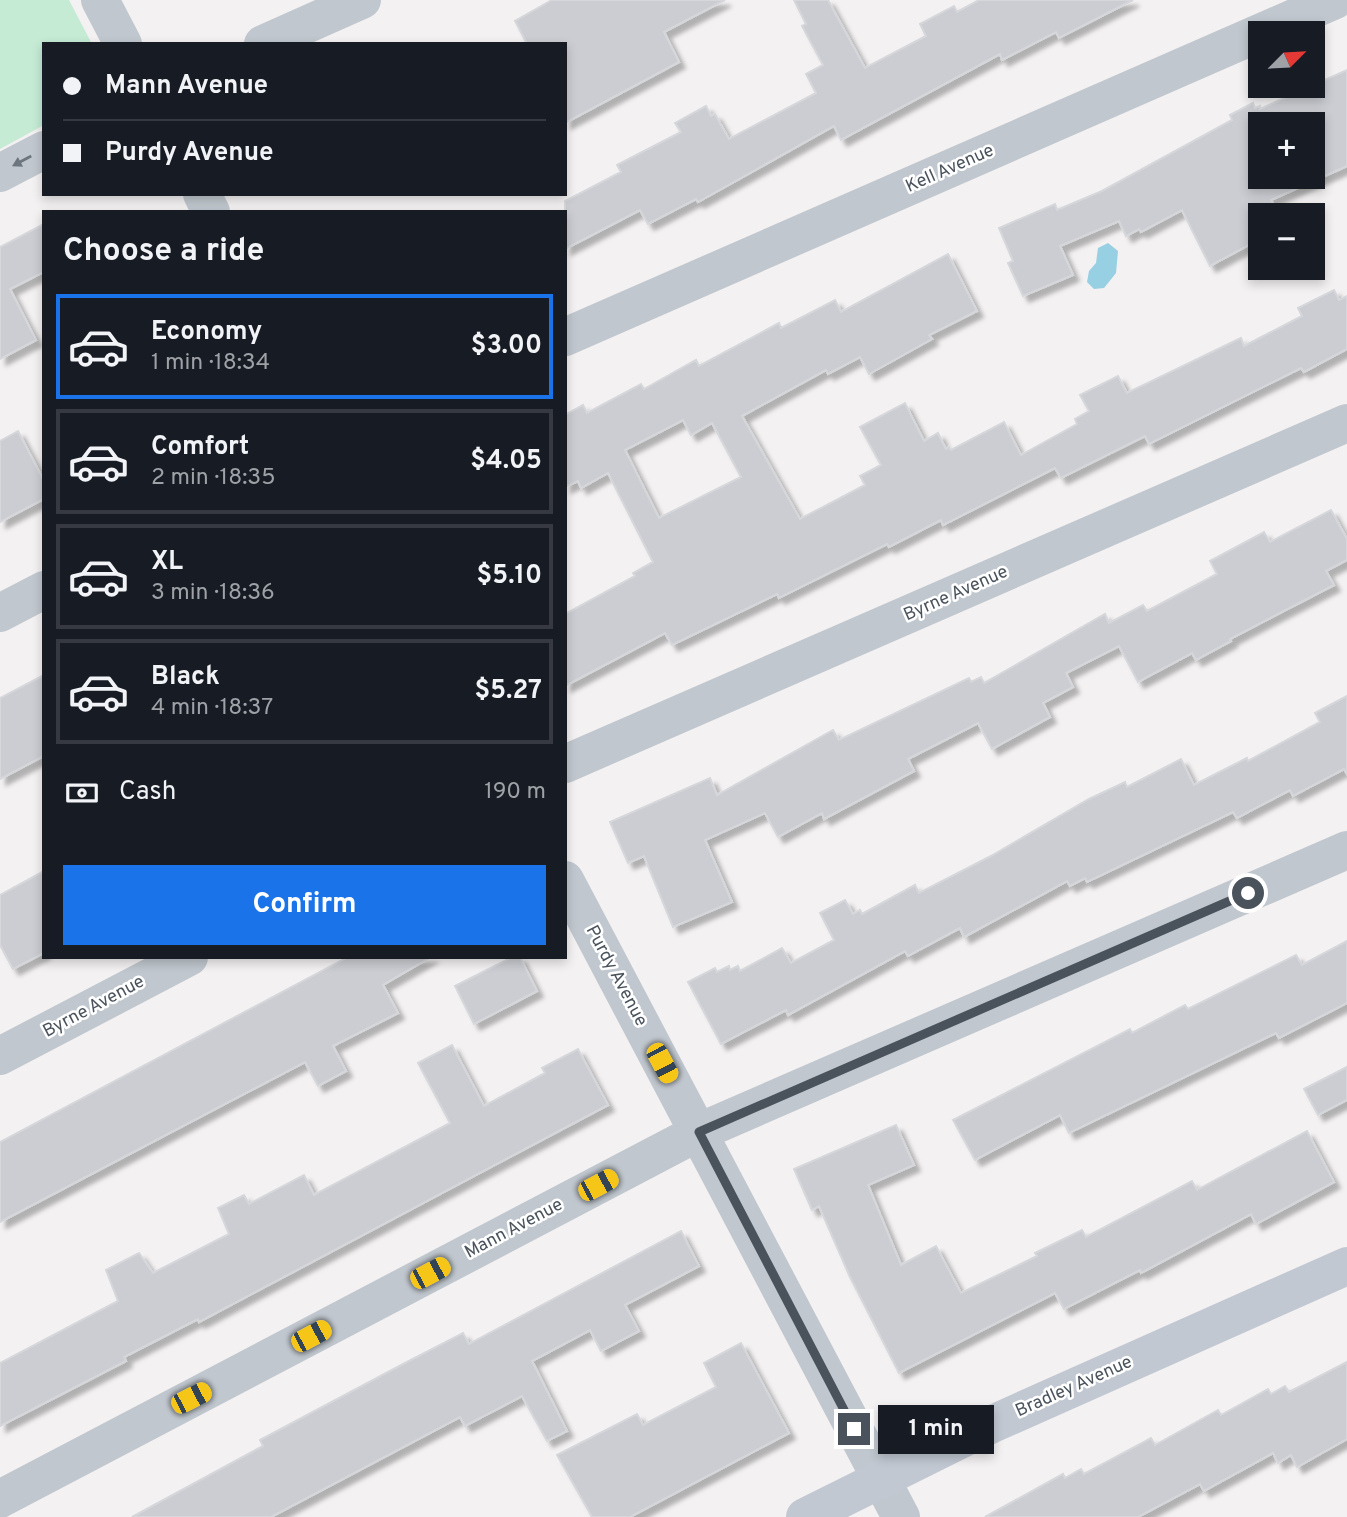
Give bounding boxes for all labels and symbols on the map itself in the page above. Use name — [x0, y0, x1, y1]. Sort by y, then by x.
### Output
north arrow — [1248, 21, 1325, 98]
street label: Kell Avenue — [902, 139, 998, 199]
one-way arrow — [12, 155, 32, 167]
street label: Byrne Avenue — [900, 561, 1012, 627]
route start — [1232, 877, 1264, 909]
street label: Purdy Avenue — [580, 922, 652, 1030]
street label: Byrne Avenue — [39, 971, 149, 1043]
car — [643, 1040, 682, 1086]
car — [575, 1166, 622, 1204]
street label: Mann Avenue — [461, 1194, 567, 1264]
car — [407, 1254, 454, 1292]
car — [288, 1317, 335, 1355]
street label: Bradley Avenue — [1012, 1351, 1136, 1423]
car — [168, 1379, 215, 1417]
callout: 1 min — [878, 1404, 994, 1454]
route end — [838, 1413, 870, 1445]

